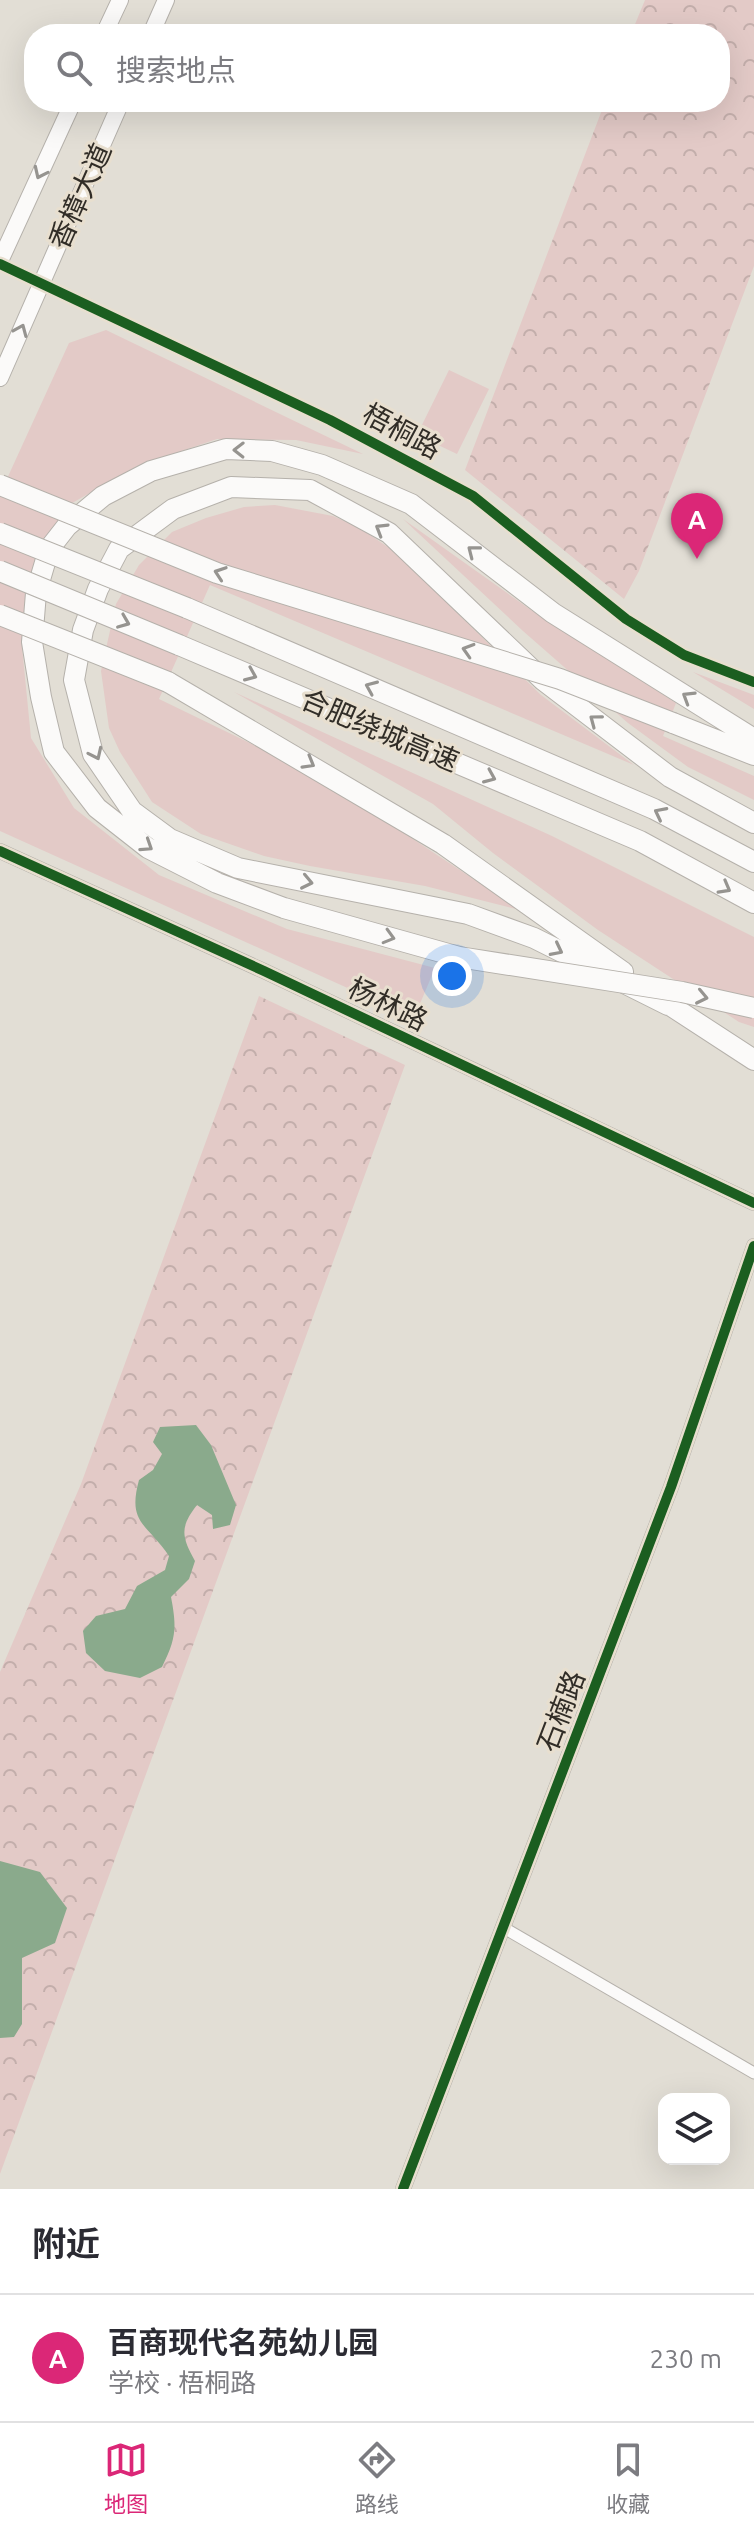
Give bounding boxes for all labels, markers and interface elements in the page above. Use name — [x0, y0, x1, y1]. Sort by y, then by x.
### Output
search box — [24, 24, 730, 112]
icon: search — [52, 46, 96, 90]
text: 搜索地点 — [116, 53, 236, 87]
street label: 香樟大道 — [43, 138, 116, 253]
one-way arrow — [34, 165, 50, 179]
one-way arrow — [11, 324, 27, 338]
street label: 梧桐路 — [358, 397, 447, 464]
one-way arrow — [232, 441, 245, 459]
pin: A — [671, 493, 723, 559]
one-way arrow — [375, 523, 390, 539]
one-way arrow — [467, 547, 482, 561]
one-way arrow — [213, 567, 227, 583]
one-way arrow — [116, 612, 130, 628]
one-way arrow — [462, 643, 475, 659]
one-way arrow — [243, 666, 257, 682]
one-way arrow — [364, 681, 379, 697]
street label: 合肥绕城高速 — [297, 682, 464, 777]
one-way arrow — [682, 692, 697, 707]
one-way arrow — [589, 715, 604, 729]
one-way arrow — [86, 746, 102, 761]
one-way arrow — [300, 753, 315, 769]
one-way arrow — [482, 767, 496, 783]
one-way arrow — [654, 807, 669, 822]
one-way arrow — [139, 836, 153, 851]
one-way arrow — [301, 873, 314, 890]
one-way arrow — [717, 878, 731, 893]
one-way arrow — [382, 928, 396, 945]
one-way arrow — [549, 940, 564, 955]
your location — [432, 956, 472, 996]
street label: 杨林路 — [344, 971, 433, 1036]
one-way arrow — [694, 988, 708, 1005]
street label: 石楠路 — [531, 1666, 590, 1756]
map controls — [658, 2093, 730, 2165]
button: layers — [658, 2093, 730, 2165]
text: 附近 — [32, 2224, 100, 2262]
text: 百商现代名苑幼儿园 — [108, 2325, 378, 2359]
text: A — [49, 2344, 67, 2373]
text: 230 m — [650, 2344, 722, 2373]
text: 学校 · 梧桐路 — [108, 2368, 256, 2397]
tab: 地图 — [104, 2438, 148, 2518]
tab: 路线 — [355, 2438, 399, 2518]
tab: 收藏 — [606, 2438, 650, 2518]

